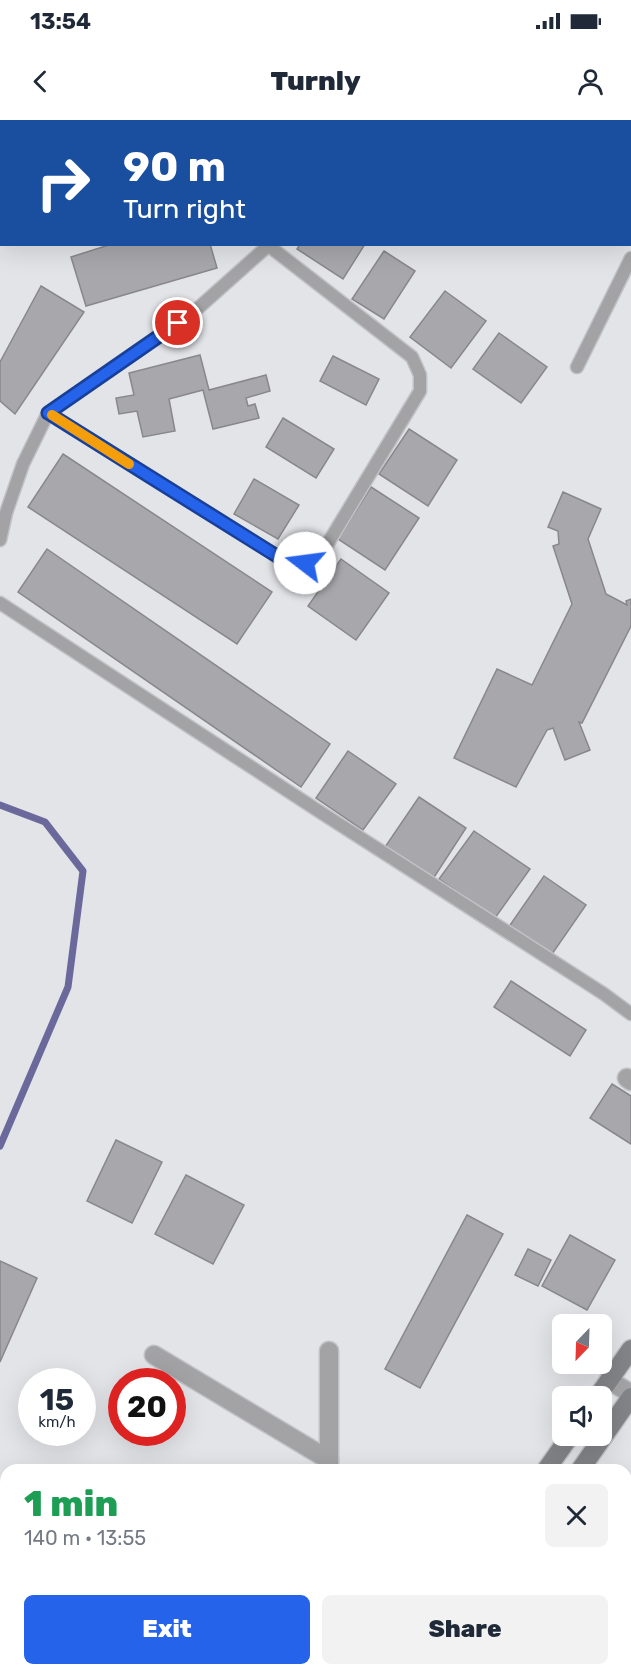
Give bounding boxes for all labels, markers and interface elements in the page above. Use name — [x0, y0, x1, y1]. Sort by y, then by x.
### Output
text: 13:54 — [30, 8, 91, 35]
icon: back — [24, 65, 57, 98]
text: Turnly — [270, 65, 361, 97]
icon: person — [574, 65, 607, 98]
text: 90 m — [123, 142, 226, 192]
icon: right — [24, 144, 102, 222]
text: Turn right — [123, 193, 246, 225]
pin — [152, 297, 203, 348]
icon: arrive — [161, 306, 194, 339]
position arrow — [273, 531, 337, 595]
north arrow — [552, 1314, 612, 1374]
map controls — [552, 1314, 612, 1446]
speed limit sign: 20 — [108, 1368, 186, 1446]
text: 15 — [40, 1382, 74, 1418]
button: sound — [552, 1386, 612, 1446]
text: km/h — [38, 1413, 76, 1431]
text: 1 min — [24, 1482, 118, 1525]
button: close — [545, 1484, 608, 1547]
text: 140 m · 13:55 — [24, 1526, 146, 1550]
button: Exit — [24, 1595, 310, 1664]
button: Share — [322, 1595, 608, 1664]

